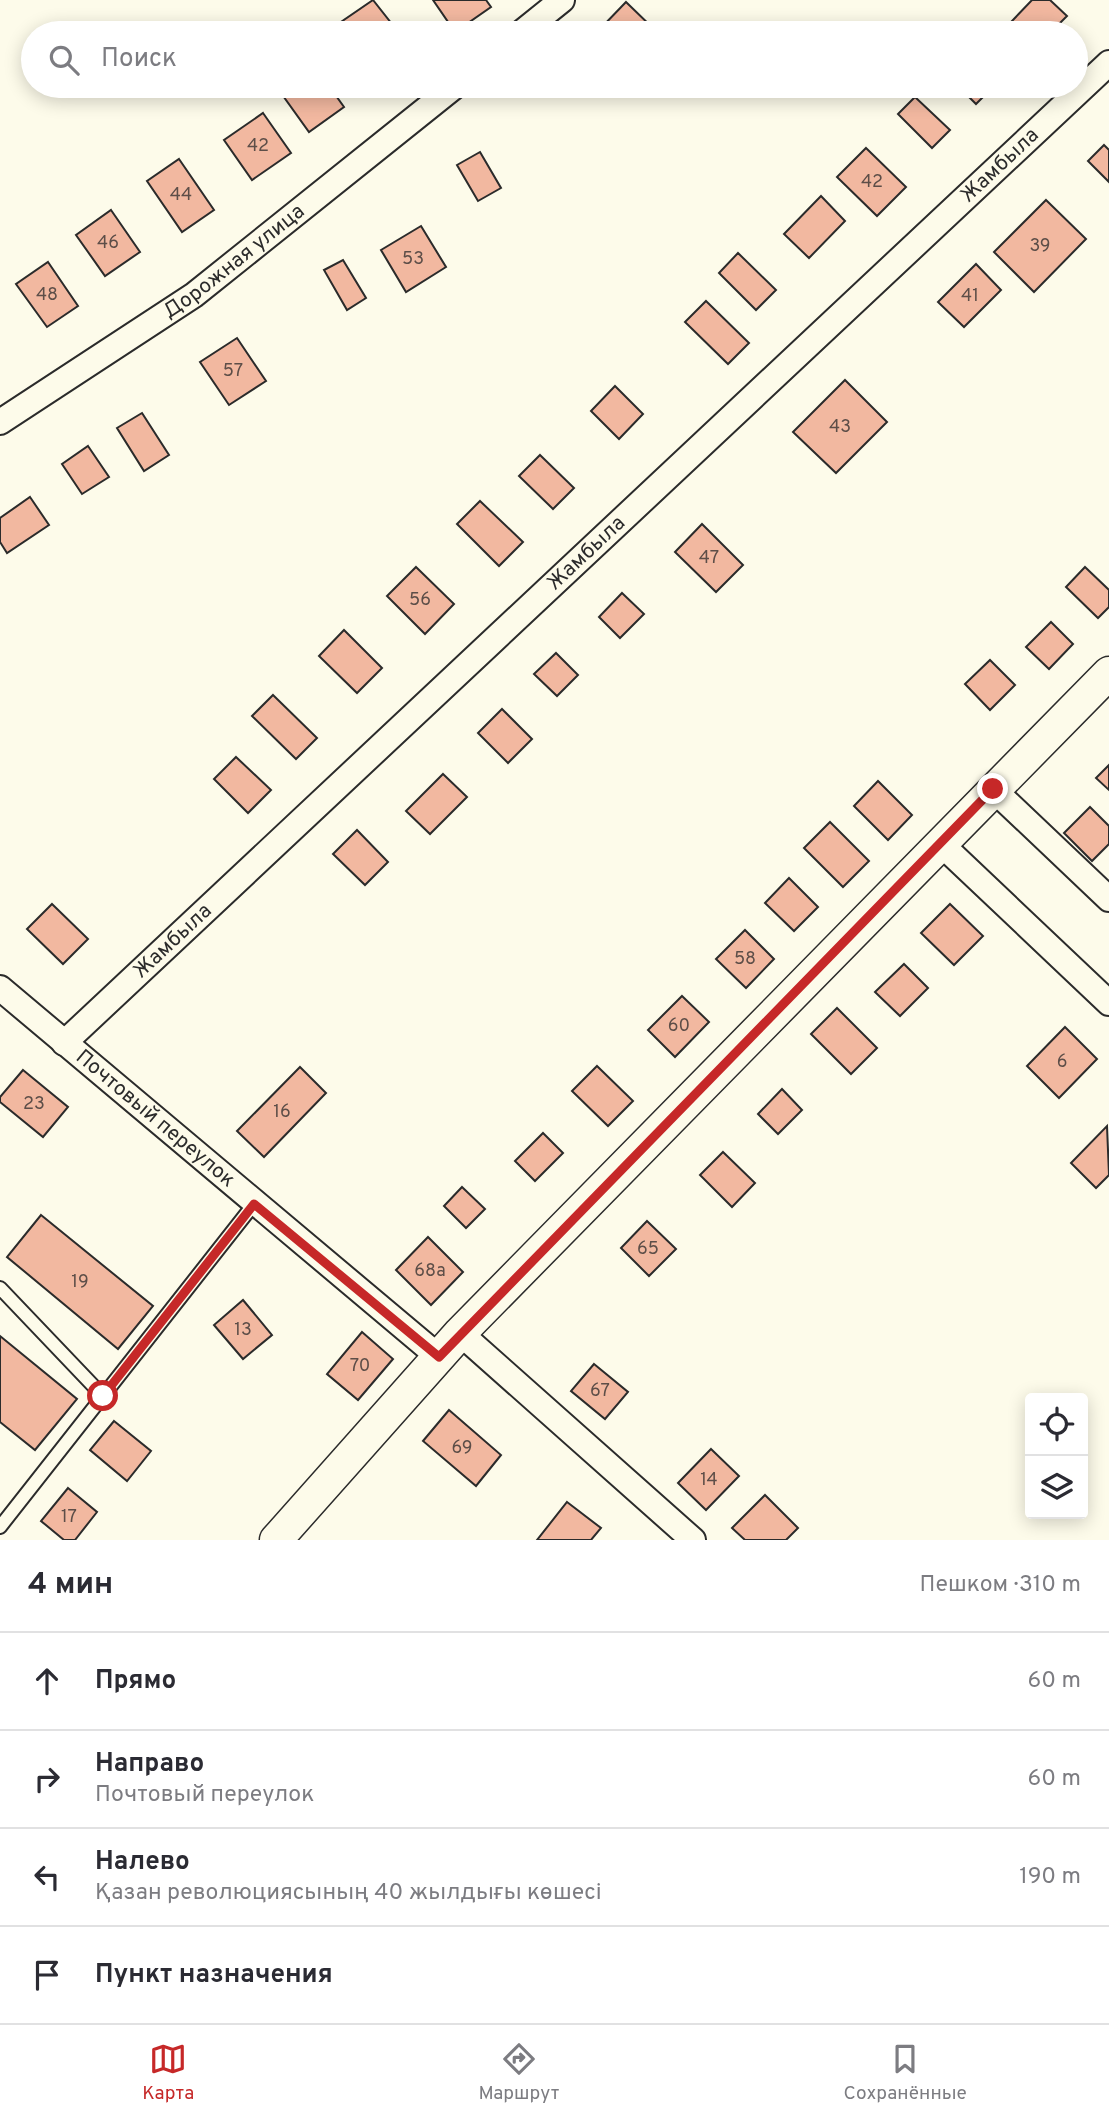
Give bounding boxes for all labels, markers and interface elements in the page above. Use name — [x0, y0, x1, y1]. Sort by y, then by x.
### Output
search box — [21, 21, 1088, 98]
icon: search — [45, 41, 83, 79]
text: Поиск — [101, 43, 177, 76]
street label: Жамбыла — [955, 122, 1045, 209]
house number: 42 — [247, 135, 269, 158]
house number: 42 — [861, 171, 883, 194]
house number: 44 — [170, 184, 192, 207]
street label: Дорожная улица — [158, 198, 310, 325]
house number: 46 — [97, 232, 119, 255]
house number: 39 — [1029, 235, 1051, 258]
house number: 53 — [402, 248, 424, 271]
house number: 48 — [36, 284, 58, 307]
house number: 41 — [961, 285, 979, 308]
house number: 57 — [223, 360, 243, 383]
house number: 43 — [829, 416, 851, 439]
street label: Жамбыла — [541, 510, 631, 597]
house number: 47 — [699, 547, 719, 570]
house number: 56 — [409, 589, 431, 612]
route end — [977, 773, 1008, 804]
street label: Жамбыла — [128, 898, 218, 984]
house number: 58 — [734, 948, 756, 971]
house number: 60 — [668, 1015, 690, 1038]
street label: Почтовый переулок — [70, 1044, 241, 1193]
house number: 6 — [1057, 1051, 1067, 1074]
house number: 23 — [23, 1093, 45, 1116]
house number: 16 — [273, 1101, 291, 1124]
house number: 65 — [637, 1238, 659, 1261]
house number: 68а — [414, 1260, 446, 1283]
house number: 19 — [71, 1271, 89, 1294]
house number: 13 — [234, 1319, 252, 1342]
house number: 70 — [350, 1355, 370, 1378]
route start — [87, 1380, 118, 1411]
house number: 67 — [590, 1380, 610, 1403]
map controls — [1025, 1393, 1088, 1519]
button: locate — [1025, 1393, 1088, 1456]
house number: 69 — [452, 1437, 472, 1460]
button: layers — [1025, 1456, 1088, 1519]
house number: 14 — [700, 1469, 718, 1492]
house number: 17 — [61, 1506, 77, 1529]
text: 4 мин — [28, 1567, 113, 1604]
text: Пешком · 310 m — [920, 1571, 1081, 1600]
icon: ahead — [28, 1662, 66, 1700]
text: Прямо — [95, 1665, 176, 1698]
text: 60 m — [1028, 1667, 1081, 1696]
text: Направо — [95, 1748, 204, 1781]
icon: right — [28, 1760, 66, 1798]
text: 60 m — [1028, 1765, 1081, 1794]
text: Почтовый переулок — [95, 1781, 314, 1810]
text: Налево — [95, 1846, 190, 1879]
icon: left — [28, 1858, 66, 1896]
text: 190 m — [1019, 1863, 1081, 1892]
text: Қазан революциясының 40 жылдығы көшесі — [95, 1879, 602, 1908]
icon: arrive — [28, 1956, 66, 1994]
text: Пункт назначения — [95, 1959, 333, 1992]
tab: Карта — [142, 2040, 194, 2106]
tab: Маршрут — [478, 2040, 559, 2106]
tab: Сохранённые — [844, 2040, 967, 2106]

